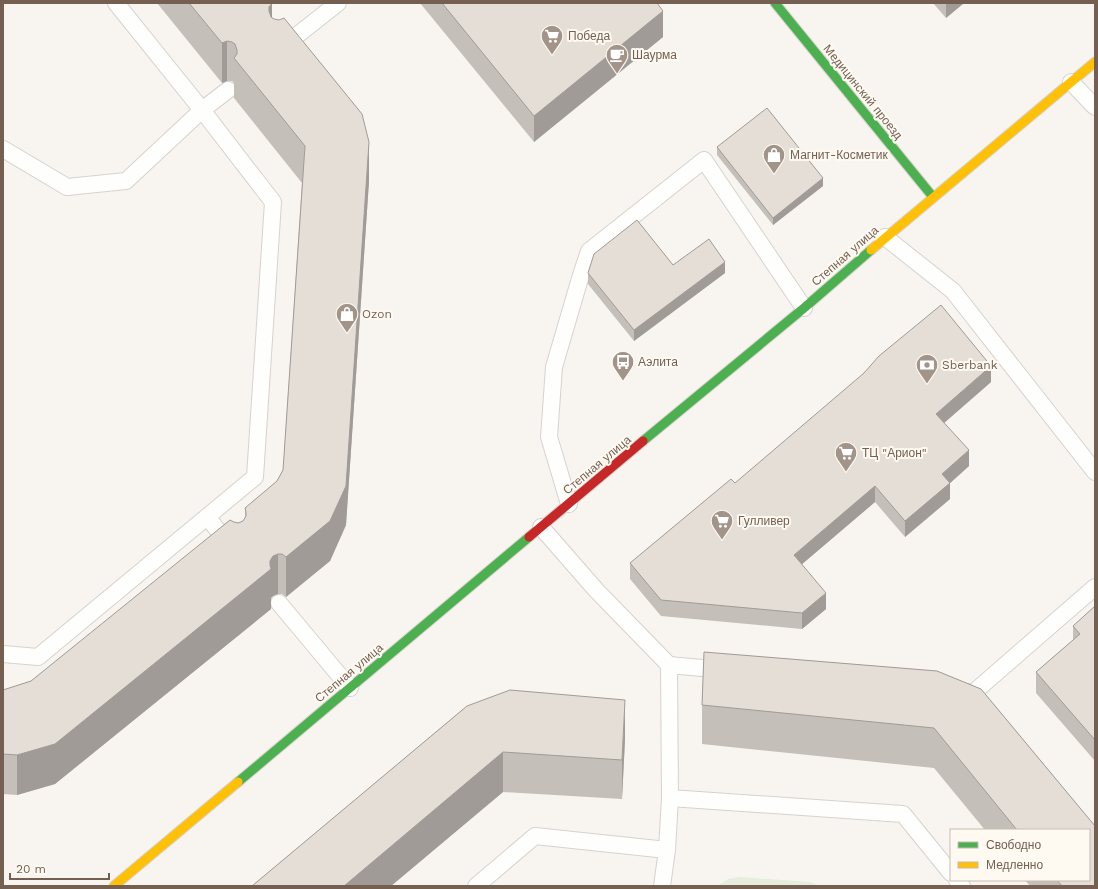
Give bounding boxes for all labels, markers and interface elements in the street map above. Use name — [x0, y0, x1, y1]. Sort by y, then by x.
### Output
supermarket icon: Победа — [539, 23, 565, 56]
place label: Победа — [568, 29, 610, 43]
cafe icon: Шаурма — [604, 42, 630, 75]
street label: Медицинский проезд — [821, 42, 905, 142]
place label: Шаурма — [632, 48, 677, 62]
shop icon: Магнит-Косметик — [761, 142, 787, 175]
place label: Магнит-Косметик — [790, 148, 889, 162]
street label: Степная улица — [809, 223, 882, 289]
shop icon: Ozon — [334, 301, 360, 334]
place label: Ozon — [362, 307, 392, 321]
bus stop icon: Аэлита — [610, 349, 636, 382]
bank icon: Sberbank — [914, 352, 940, 385]
place label: Аэлита — [638, 355, 678, 369]
place label: Sberbank — [942, 358, 998, 372]
street label: Степная улица — [560, 432, 634, 497]
supermarket icon: ТЦ "Арион" — [833, 440, 859, 473]
place label: ТЦ "Арион" — [862, 446, 927, 460]
supermarket icon: Гулливер — [709, 508, 735, 541]
place label: Гулливер — [738, 514, 790, 528]
street label: Степная улица — [312, 640, 386, 705]
legend — [950, 829, 1090, 881]
text: Свободно — [986, 838, 1041, 852]
scale bar — [10, 855, 109, 881]
text: Медленно — [986, 858, 1043, 872]
text: 20 m — [16, 862, 46, 876]

